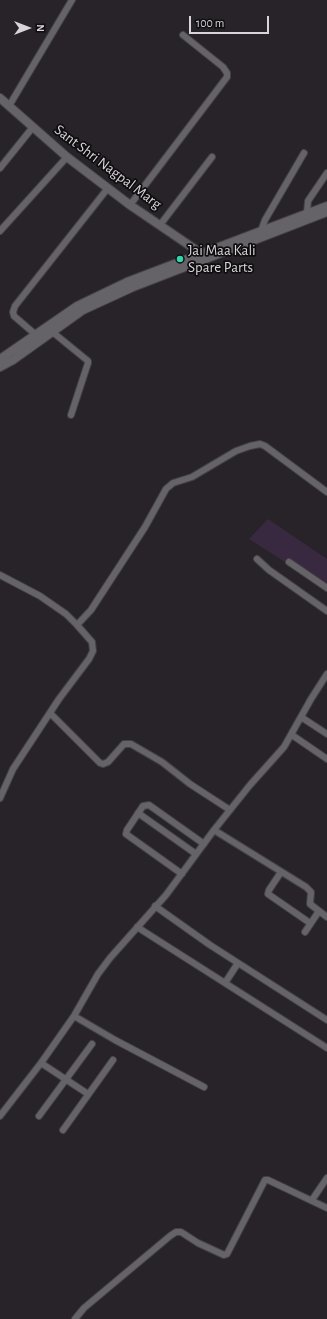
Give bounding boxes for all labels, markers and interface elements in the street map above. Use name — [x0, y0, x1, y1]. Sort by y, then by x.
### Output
north arrow — [8, 8, 48, 48]
scale bar — [191, 8, 271, 34]
text: 100 m — [196, 17, 224, 29]
text: N — [35, 24, 46, 32]
street label: Sant Shri Nagpal Marg — [51, 121, 165, 213]
place label: Jai Maa Kali Spare Parts — [188, 241, 256, 276]
marker: Jai Maa Kali Spare Parts — [175, 254, 185, 264]

